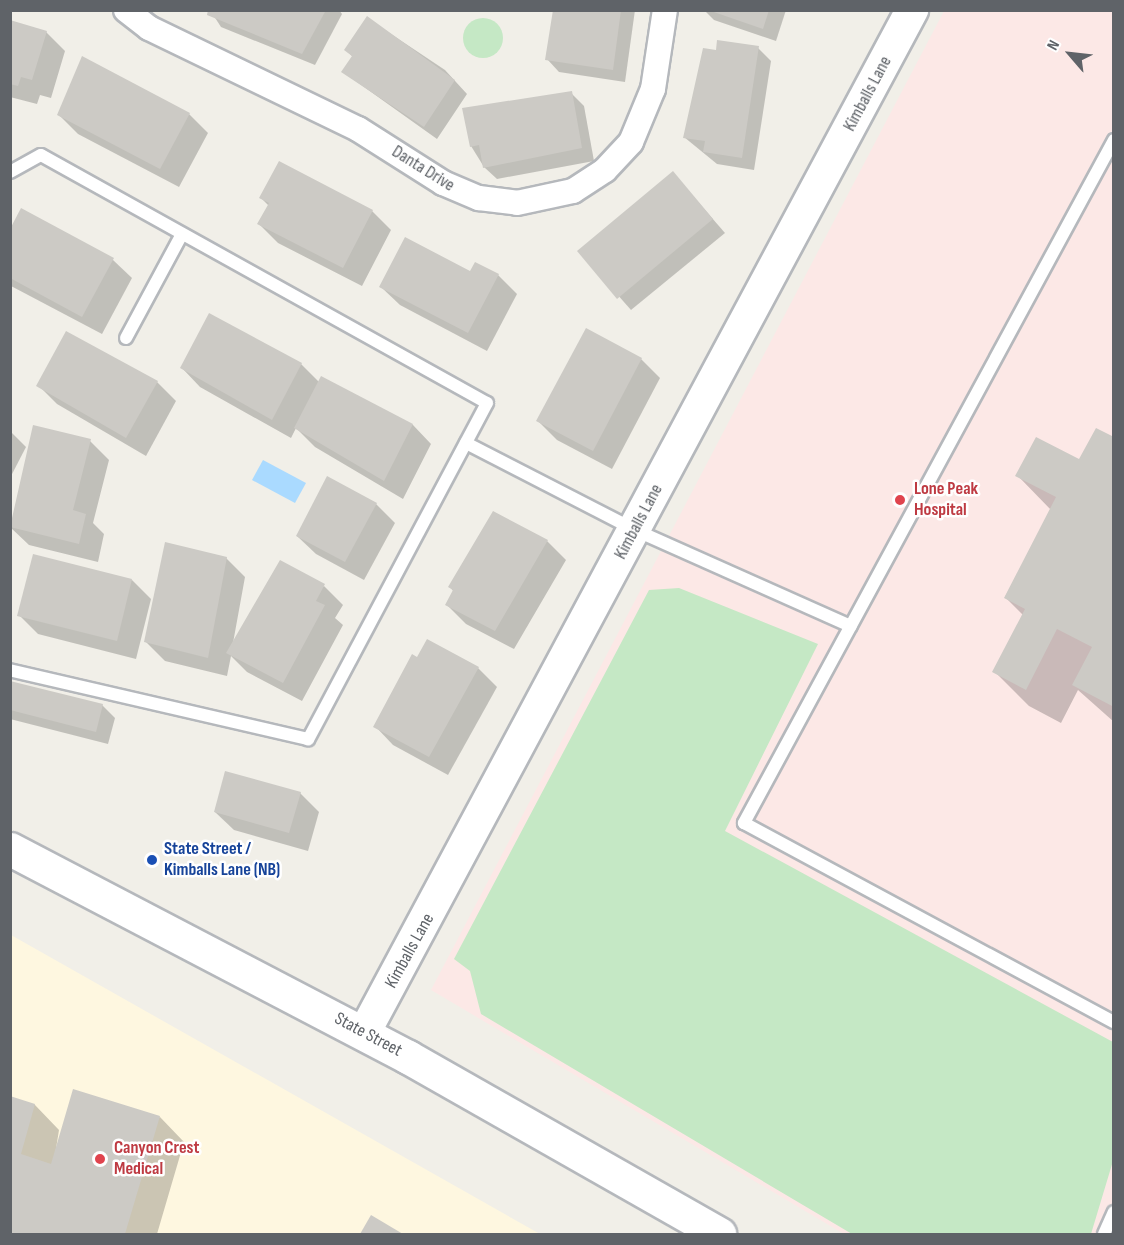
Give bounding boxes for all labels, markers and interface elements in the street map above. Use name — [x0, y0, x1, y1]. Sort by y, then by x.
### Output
north arrow — [1040, 24, 1100, 84]
text: N — [1043, 37, 1064, 54]
street label: Kimballs Lane — [839, 53, 897, 135]
street label: Danta Drive — [388, 141, 458, 197]
place label: Lone Peak Hospital — [914, 479, 978, 522]
street label: Kimballs Lane — [610, 481, 668, 563]
marker: Lone Peak Hospital — [891, 491, 909, 509]
place label: State Street / Kimballs Lane (NB) — [164, 839, 280, 882]
marker: State Street / Kimballs Lane (NB) — [145, 853, 159, 867]
street label: Kimballs Lane — [381, 910, 439, 992]
street label: State Street — [330, 1008, 406, 1062]
place label: Canyon Crest Medical — [114, 1138, 199, 1180]
marker: Canyon Crest Medical — [91, 1150, 109, 1168]

